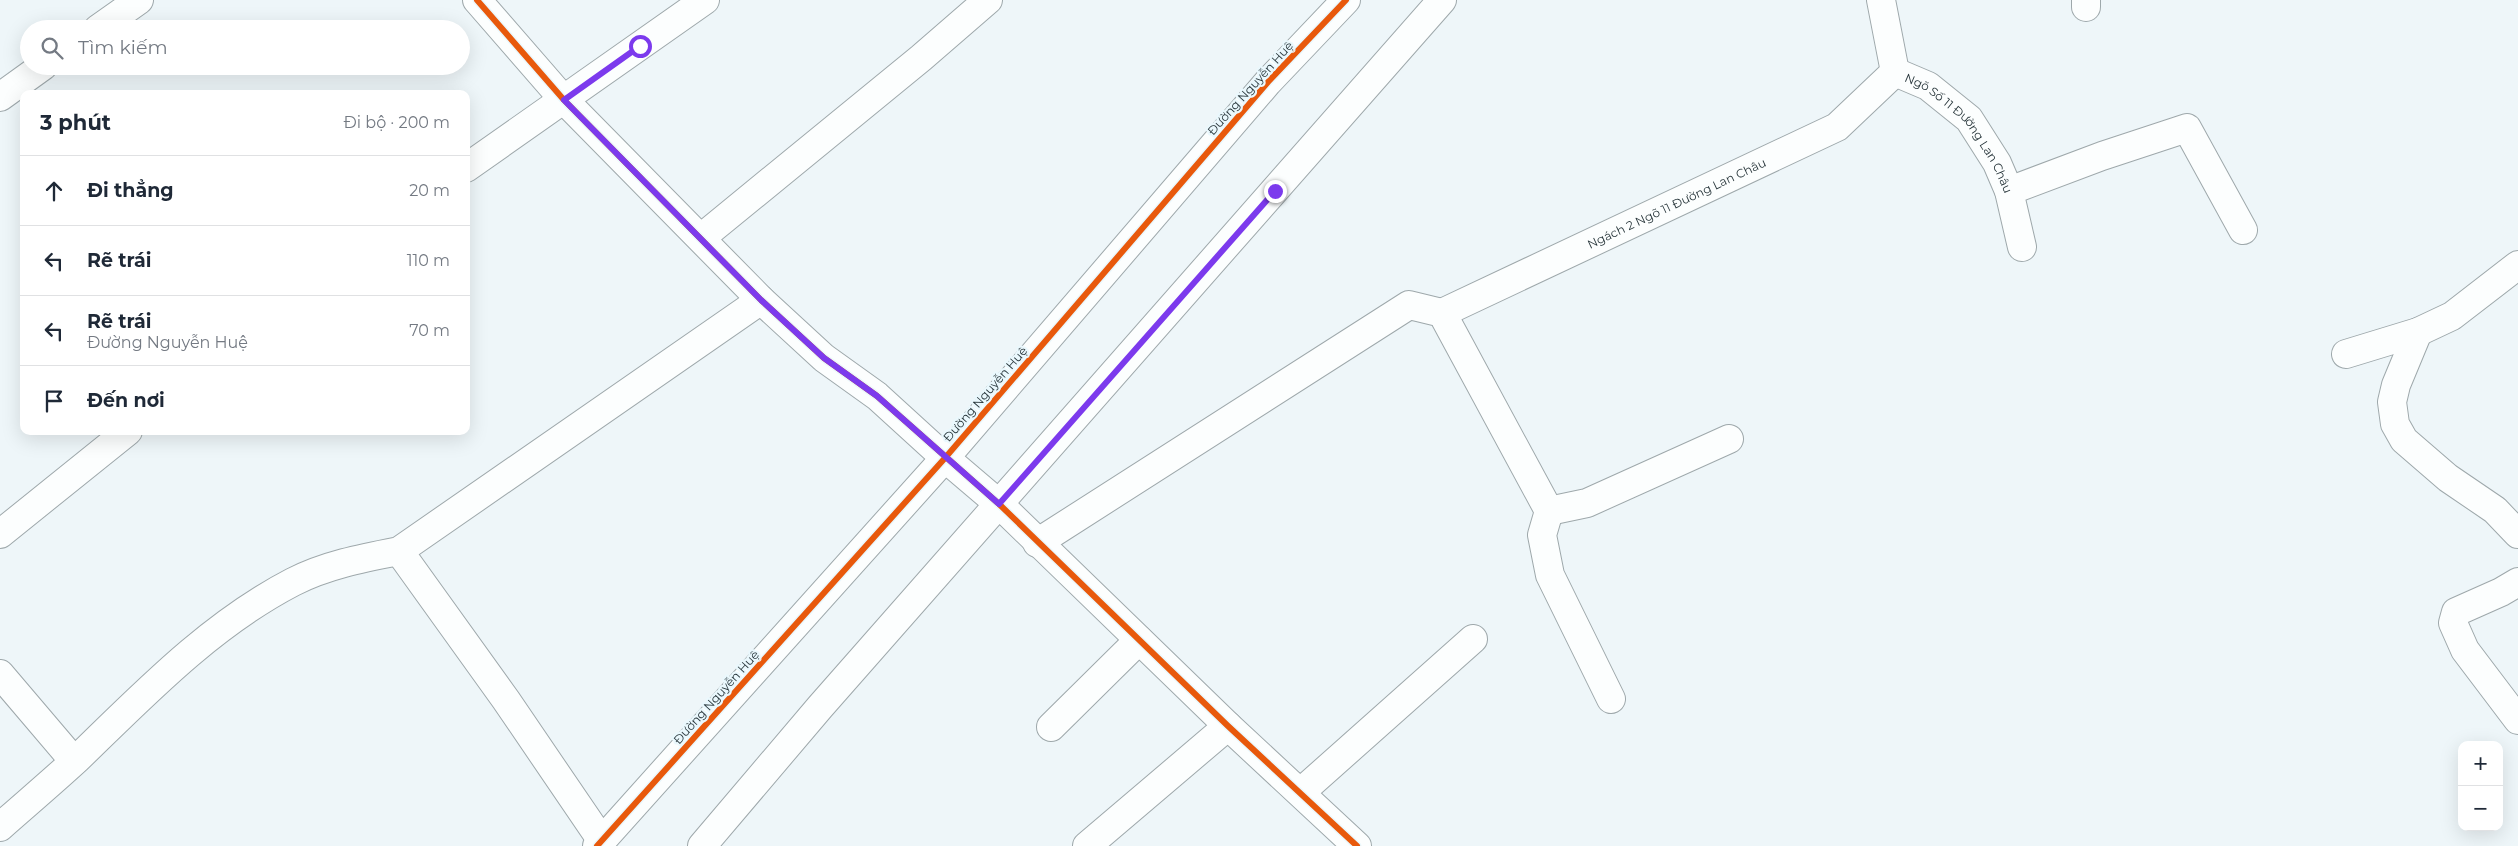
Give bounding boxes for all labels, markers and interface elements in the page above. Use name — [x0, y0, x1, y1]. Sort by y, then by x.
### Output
search box — [20, 20, 470, 75]
icon: search — [38, 34, 66, 62]
route start — [629, 35, 652, 58]
text: Tìm kiếm — [78, 36, 168, 59]
street label: Đường Nguyễn Huệ — [1204, 38, 1296, 138]
street label: Ngõ Số 11 Đường Lan Châu — [1903, 70, 2016, 195]
text: 3 phút — [40, 110, 111, 135]
text: Đi bộ · 200 m — [344, 113, 450, 132]
street label: Ngách 2 Ngõ 11 Đường Lan Châu — [1585, 154, 1768, 251]
icon: ahead — [40, 177, 68, 205]
text: Đi thẳng — [87, 179, 174, 202]
route end — [1264, 180, 1287, 203]
text: 20 m — [409, 181, 450, 200]
icon: left — [40, 247, 68, 275]
text: Rẽ trái — [87, 249, 152, 272]
text: 110 m — [407, 251, 450, 270]
text: Rẽ trái — [87, 310, 152, 333]
icon: left — [40, 317, 68, 345]
text: 70 m — [409, 321, 450, 340]
text: Đường Nguyễn Huệ — [87, 333, 248, 352]
street label: Đường Nguyễn Huệ — [940, 344, 1030, 444]
icon: arrive — [40, 387, 68, 415]
text: Đến nơi — [87, 389, 165, 412]
street label: Đường Nguyễn Huệ — [670, 647, 762, 747]
map controls — [2458, 741, 2503, 831]
button: + — [2458, 741, 2503, 786]
button: − — [2458, 786, 2503, 831]

